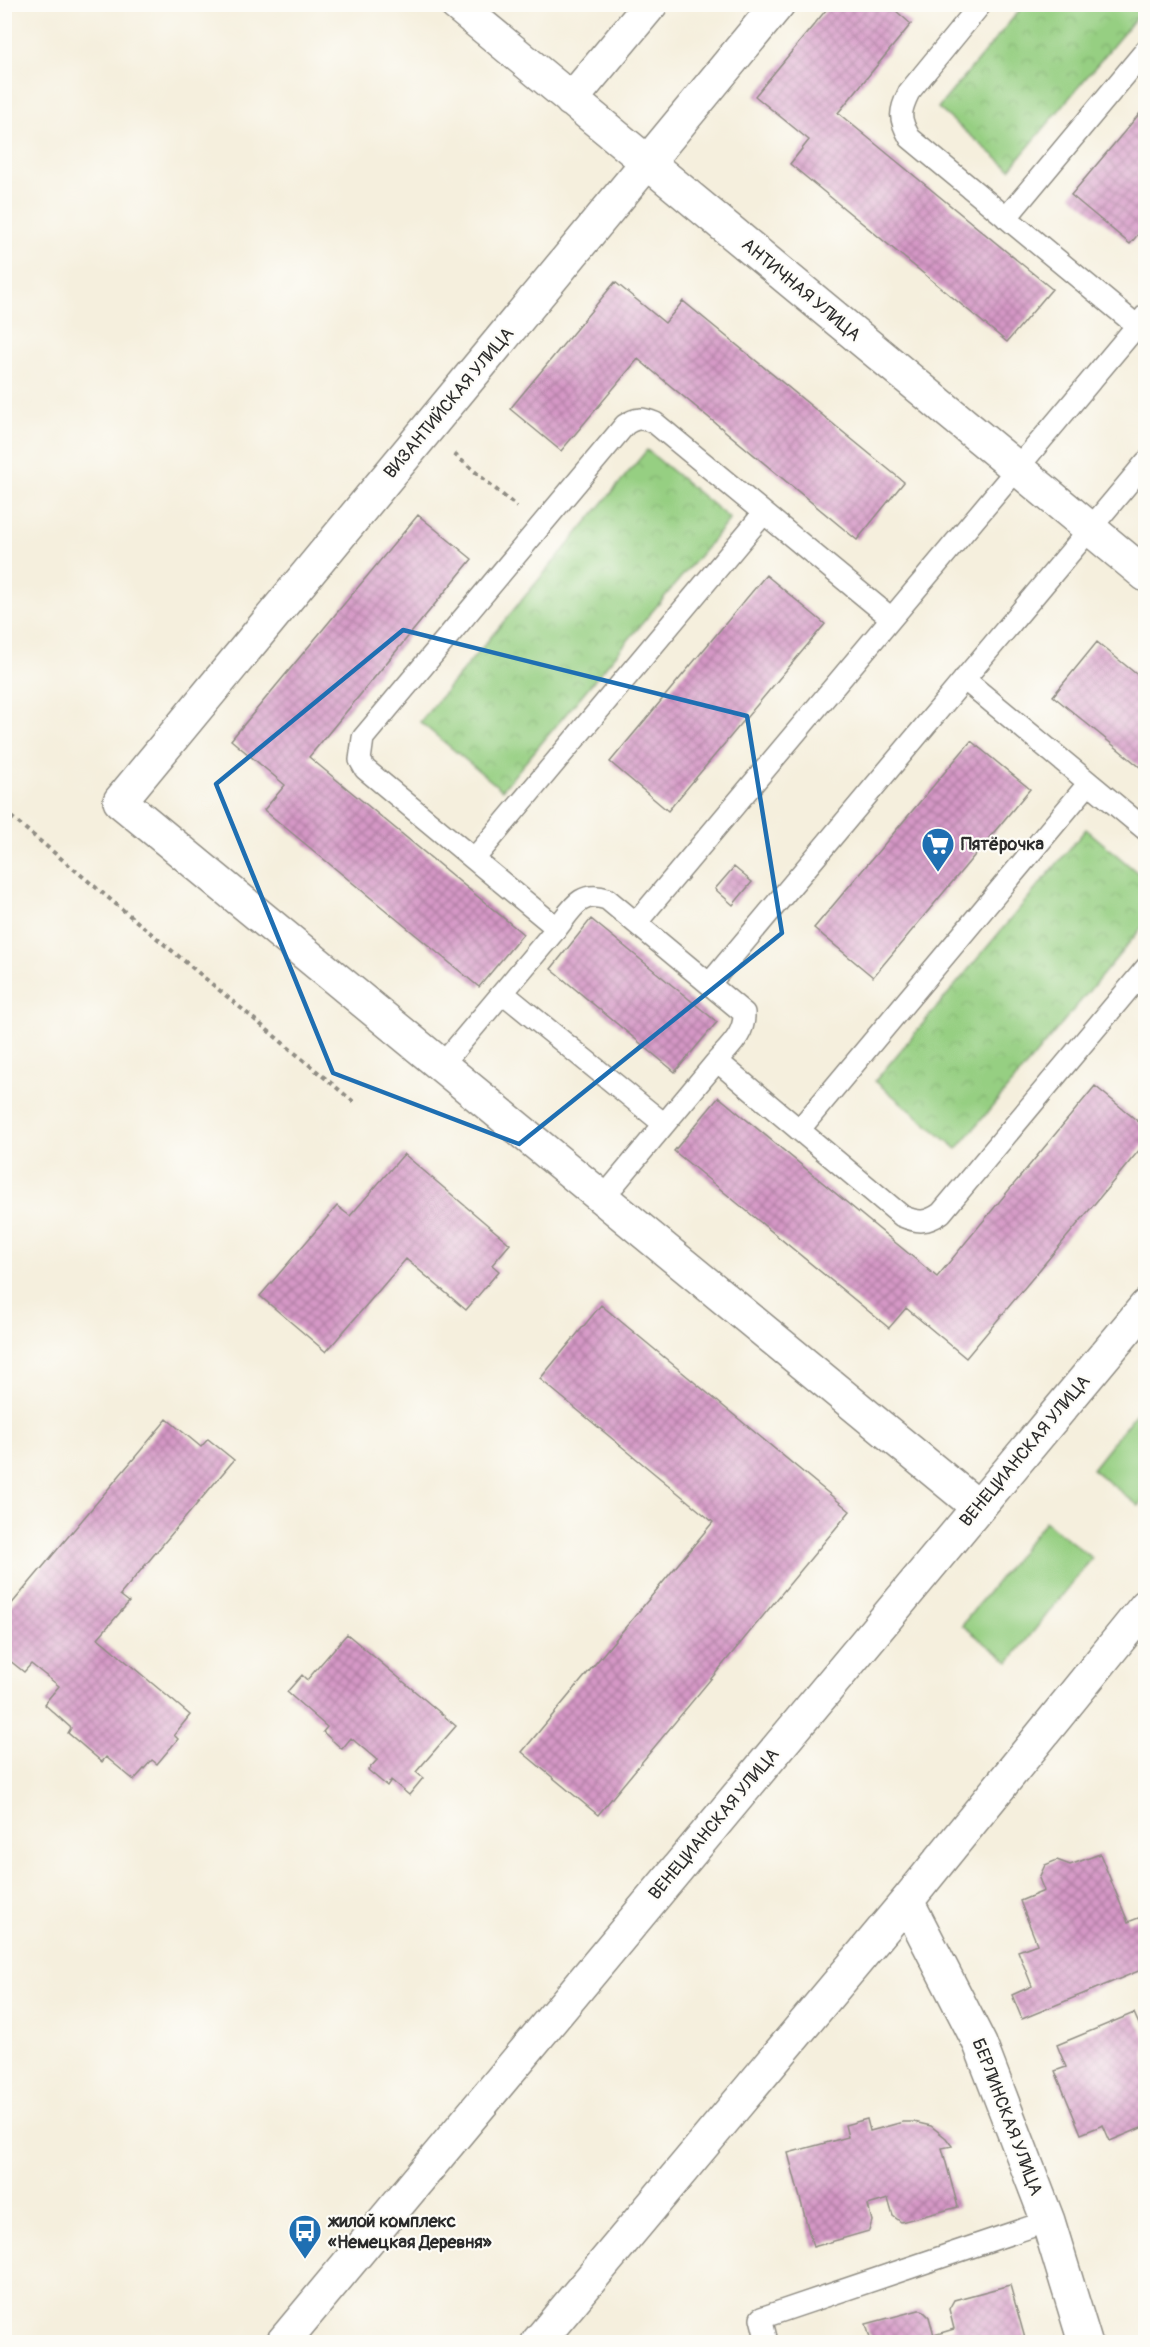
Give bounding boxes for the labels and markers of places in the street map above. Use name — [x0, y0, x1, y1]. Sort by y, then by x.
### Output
supermarket icon: Пятёрочка — [920, 826, 956, 873]
place label: Пятёрочка — [961, 833, 1045, 856]
place label: жилой комплекс «Немецкая Деревня» — [327, 2210, 493, 2254]
bus stop icon: жилой комплекс «Немецкая Деревня» — [287, 2213, 323, 2260]

